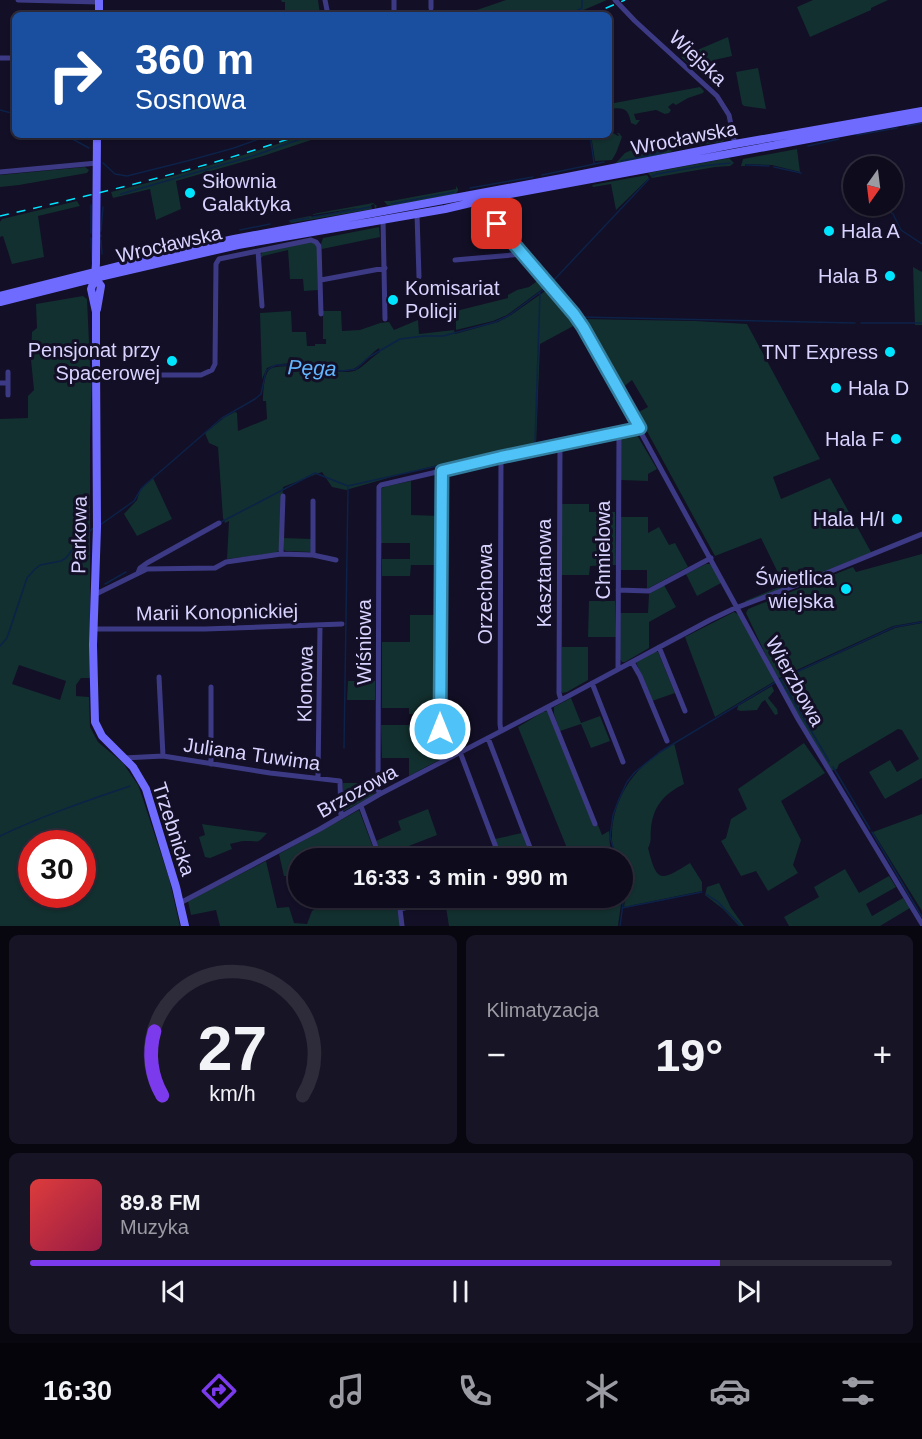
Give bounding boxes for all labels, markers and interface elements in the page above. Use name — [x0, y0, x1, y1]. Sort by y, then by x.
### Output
street label: Wiejska — [665, 26, 732, 91]
icon: right — [36, 36, 114, 114]
text: 360 m — [135, 36, 254, 83]
text: Sosnowa — [135, 85, 246, 115]
street label: Wrocławska — [629, 117, 740, 159]
north arrow — [843, 156, 903, 216]
map controls — [843, 156, 903, 216]
place label: Siłownia Galaktyka — [202, 170, 292, 215]
marker: Siłownia Galaktyka — [183, 186, 197, 200]
pin — [471, 198, 522, 249]
icon: arrive — [480, 207, 513, 240]
place label: Hala A — [841, 220, 901, 242]
street label: Wrocławska — [114, 221, 225, 267]
marker: Hala A — [822, 224, 836, 238]
place label: Hala B — [818, 265, 878, 287]
marker: Hala B — [883, 269, 897, 283]
place label: Komisariat Policji — [405, 277, 500, 322]
marker: Komisariat Policji — [386, 293, 400, 307]
place label: Pensjonat przy Spacerowej — [28, 339, 160, 384]
place label: TNT Express — [762, 341, 878, 363]
marker: TNT Express — [883, 345, 897, 359]
marker: Pensjonat przy Spacerowej — [165, 354, 179, 368]
water label: Pęga — [287, 355, 337, 380]
place label: Hala D — [848, 377, 909, 399]
marker: Hala D — [829, 381, 843, 395]
place label: Hala F — [825, 428, 884, 450]
marker: Hala F — [889, 432, 903, 446]
street label: Parkowa — [67, 495, 91, 574]
street label: Chmielowa — [592, 500, 614, 599]
place label: Hala H/I — [813, 508, 885, 530]
marker: Hala H/I — [890, 512, 904, 526]
street label: Kasztanowa — [533, 518, 555, 627]
street label: Orzechowa — [474, 543, 496, 645]
place label: Świetlica wiejska — [755, 566, 835, 612]
marker: Świetlica wiejska — [839, 582, 853, 596]
street label: Wiśniowa — [353, 598, 375, 685]
street label: Marii Konopnickiej — [136, 600, 298, 624]
street label: Wierzbowa — [761, 632, 829, 730]
street label: Klonowa — [293, 645, 317, 723]
position arrow — [408, 697, 472, 761]
street label: Juliana Tuwima — [182, 734, 323, 775]
street label: Brzozowa — [313, 760, 402, 822]
street label: Trzebnicka — [149, 779, 200, 879]
speed limit sign: 30 — [18, 830, 96, 908]
text: 16:33 · 3 min · 990 m — [353, 865, 568, 890]
text: Klimatyzacja — [487, 999, 599, 1021]
text: 27 — [198, 1014, 267, 1083]
text: 19° — [655, 1030, 723, 1081]
text: − — [487, 1036, 506, 1073]
text: + — [873, 1036, 892, 1073]
text: km/h — [210, 1083, 256, 1107]
text: 89.8 FM — [120, 1190, 201, 1215]
text: Muzyka — [120, 1216, 189, 1238]
icon: previous — [157, 1275, 190, 1308]
icon: pause — [444, 1275, 477, 1308]
icon: next — [732, 1275, 765, 1308]
icon: directions — [198, 1370, 240, 1412]
icon: music — [326, 1370, 368, 1412]
icon: phone — [454, 1370, 496, 1412]
icon: climate — [581, 1370, 623, 1412]
icon: car — [709, 1370, 751, 1412]
icon: filters — [837, 1370, 879, 1412]
text: 16:30 — [43, 1376, 112, 1406]

